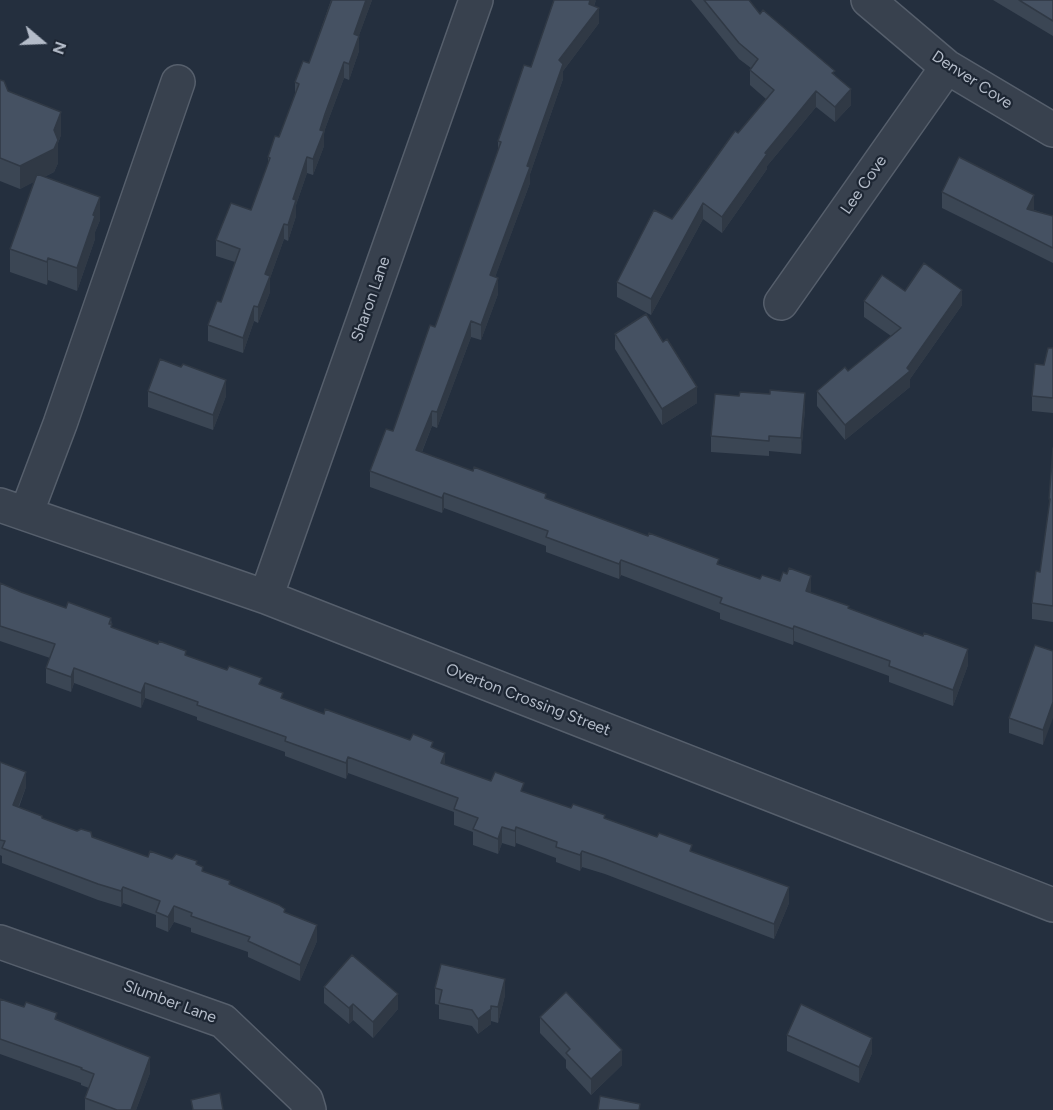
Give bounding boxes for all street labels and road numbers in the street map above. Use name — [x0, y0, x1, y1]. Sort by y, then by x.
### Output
street label: Denver Cove — [928, 47, 1016, 113]
street label: Lee Cove — [837, 152, 891, 218]
street label: Sharon Lane — [347, 254, 395, 344]
street label: Overton Crossing Street — [443, 660, 613, 740]
street label: Slumber Lane — [121, 976, 219, 1028]

